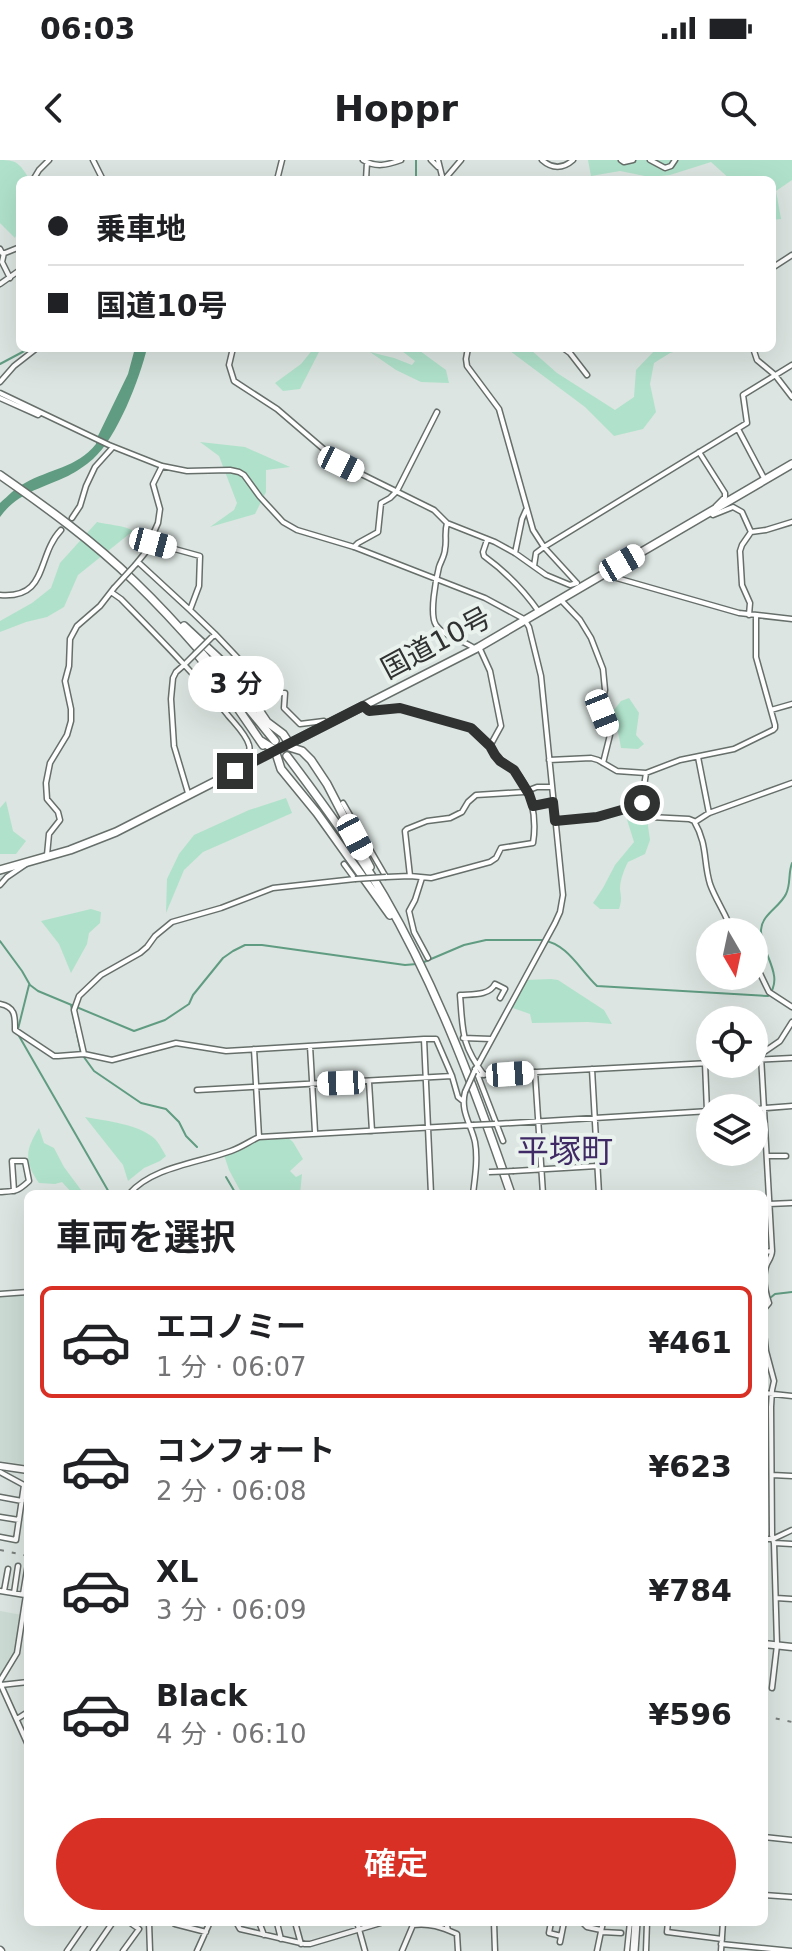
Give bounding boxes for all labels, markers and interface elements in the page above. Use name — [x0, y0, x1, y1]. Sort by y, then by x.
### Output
text: 06:03 — [40, 11, 136, 46]
icon: back — [32, 86, 76, 130]
icon: search — [716, 86, 760, 130]
text: Hoppr — [334, 88, 458, 129]
text: 乗車地 — [96, 211, 186, 246]
text: 国道10号 — [96, 288, 228, 323]
car — [314, 443, 368, 485]
car — [127, 525, 179, 561]
car — [595, 541, 649, 585]
street label: 国道10号 — [375, 600, 497, 686]
callout: 3 分 — [187, 655, 283, 711]
text: 3 分 — [209, 669, 263, 699]
car — [582, 686, 622, 740]
route end — [217, 753, 253, 789]
route start — [624, 785, 660, 821]
car — [333, 810, 377, 864]
north arrow — [696, 918, 768, 990]
map controls — [696, 918, 768, 1166]
button: locate — [696, 1006, 768, 1078]
car — [485, 1060, 535, 1088]
car — [317, 1070, 365, 1096]
button: layers — [696, 1094, 768, 1166]
district label: 平塚町 — [517, 1132, 613, 1170]
text: 車両を選択 — [56, 1217, 236, 1258]
icon: car — [60, 1306, 132, 1378]
text: エコノミー — [156, 1309, 306, 1344]
text: ¥461 — [649, 1325, 732, 1360]
text: 1 分 · 06:07 — [156, 1352, 307, 1382]
icon: car — [60, 1430, 132, 1502]
text: コンフォート — [156, 1433, 335, 1468]
text: ¥623 — [649, 1449, 732, 1484]
text: 2 分 · 06:08 — [156, 1476, 307, 1506]
icon: car — [60, 1554, 132, 1626]
text: XL — [156, 1554, 198, 1589]
text: ¥784 — [649, 1573, 732, 1608]
text: 3 分 · 06:09 — [156, 1595, 307, 1625]
icon: car — [60, 1678, 132, 1750]
text: Black — [156, 1678, 247, 1713]
text: ¥596 — [649, 1697, 732, 1732]
text: 4 分 · 06:10 — [156, 1719, 307, 1749]
button: 確定 — [56, 1818, 736, 1910]

